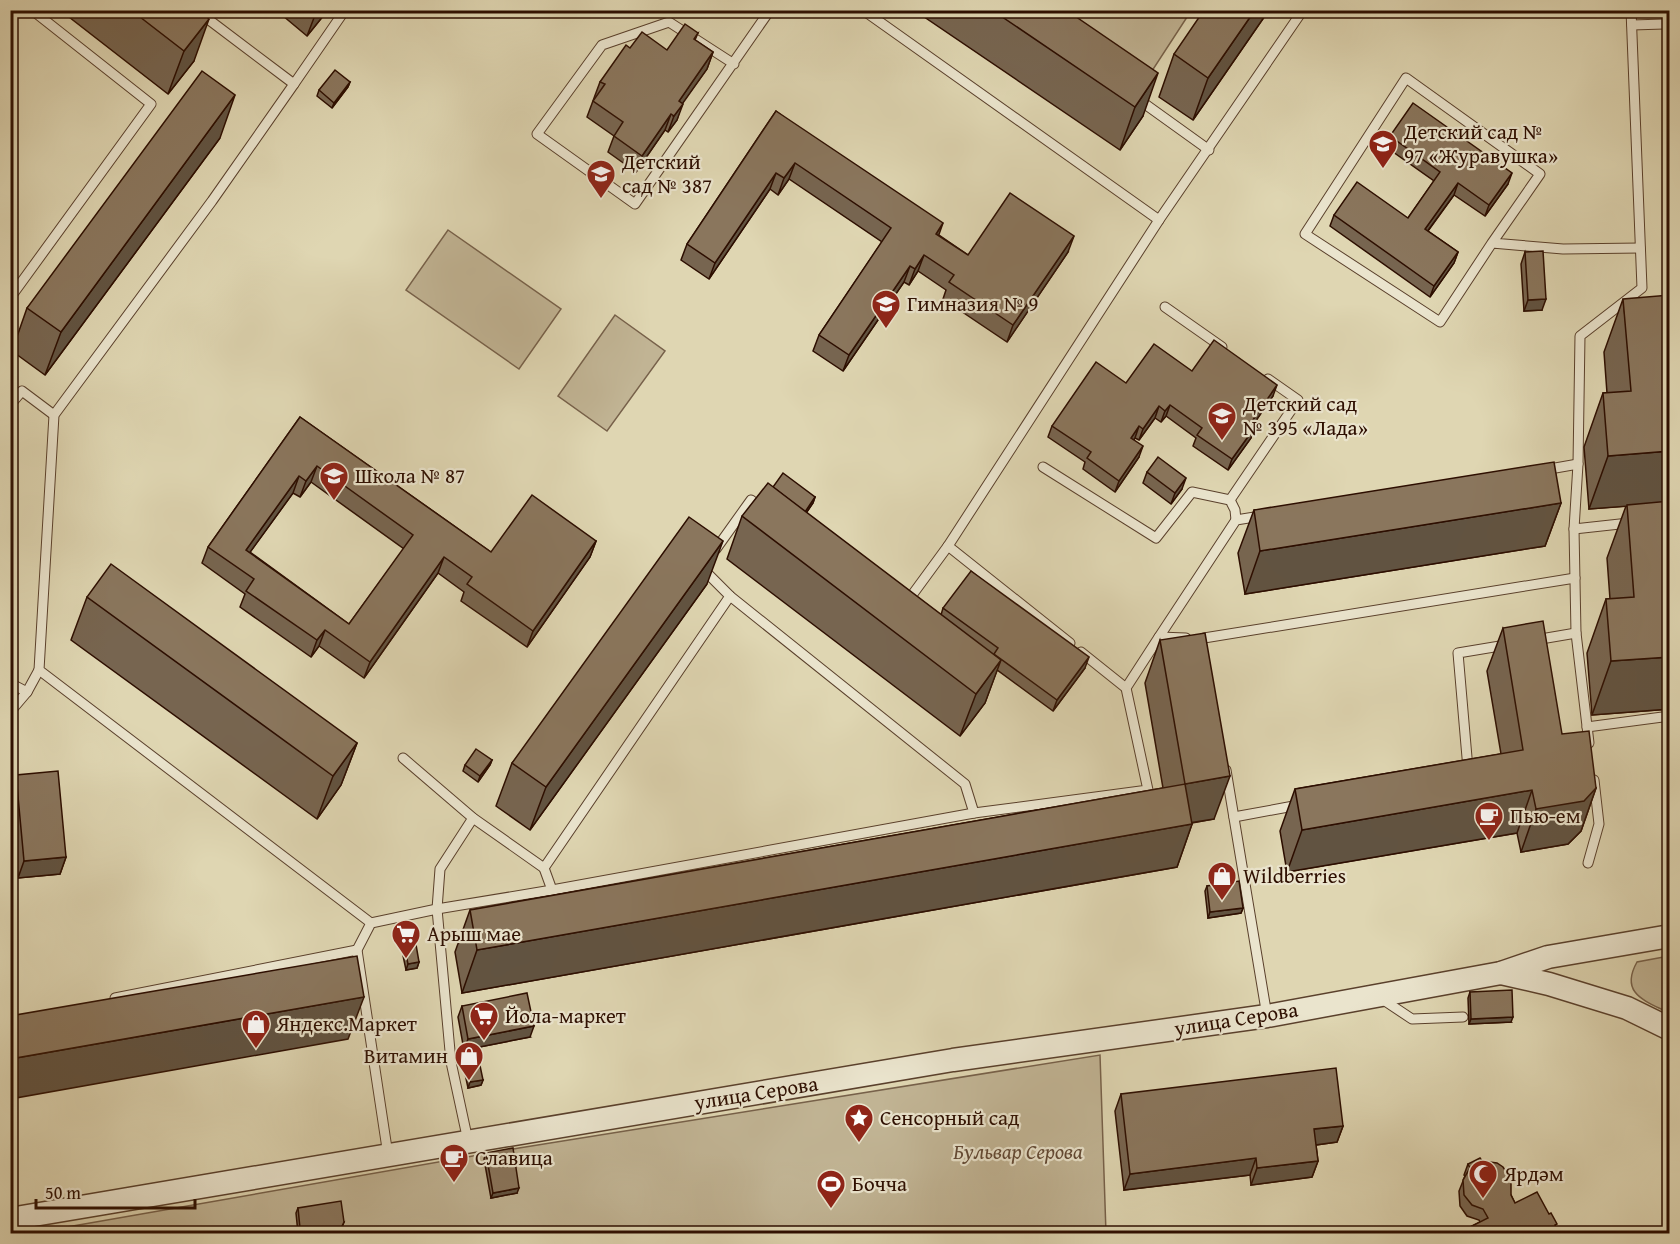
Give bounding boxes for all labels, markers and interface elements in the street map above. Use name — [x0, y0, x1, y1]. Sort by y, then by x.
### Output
place label: Детский сад № 97 «Журавушка» — [1403, 116, 1558, 171]
school or university icon: Детский сад № 97 «Журавушка» — [1367, 128, 1399, 170]
place label: Детский сад № 387 — [621, 146, 712, 201]
school or university icon: Детский сад № 387 — [585, 158, 617, 200]
school or university icon: Гимназия № 9 — [870, 288, 902, 330]
place label: Гимназия № 9 — [907, 288, 1038, 319]
place label: Детский сад № 395 «Лада» — [1242, 388, 1368, 443]
school or university icon: Детский сад № 395 «Лада» — [1206, 400, 1238, 442]
school or university icon: Школа № 87 — [318, 460, 350, 502]
place label: Школа № 87 — [355, 460, 465, 491]
cafe icon: Пью-ем — [1473, 800, 1505, 842]
place label: Пью-ем — [1510, 800, 1581, 831]
shop icon: Wildberries — [1206, 860, 1238, 902]
place label: Wildberries — [1243, 860, 1346, 891]
supermarket icon: Арыш мае — [390, 918, 422, 960]
place label: Арыш мае — [427, 918, 521, 949]
street label: улица Серова — [1171, 993, 1300, 1044]
supermarket icon: Йола-маркет — [468, 1000, 500, 1042]
place label: Йола-маркет — [505, 1000, 626, 1031]
shop icon: Яндекс.Маркет — [240, 1008, 272, 1050]
place label: Яндекс.Маркет — [276, 1008, 417, 1039]
place label: Витамин — [364, 1040, 448, 1071]
shop icon: Витамин — [453, 1040, 485, 1082]
street label: улица Серова — [691, 1067, 820, 1118]
place icon: Сенсорный сад — [843, 1102, 875, 1144]
place label: Сенсорный сад — [880, 1102, 1020, 1133]
park label: Бульвар Серова — [953, 1136, 1083, 1167]
cafe icon: Славица — [438, 1142, 470, 1184]
place label: Славица — [475, 1142, 553, 1173]
mosque icon: Ярдәм — [1467, 1158, 1499, 1200]
place label: Ярдәм — [1503, 1158, 1564, 1189]
sports icon: Бочча — [815, 1168, 847, 1210]
place label: Бочча — [852, 1168, 907, 1199]
scale bar — [36, 1172, 195, 1210]
text: 50 m — [45, 1179, 81, 1206]

